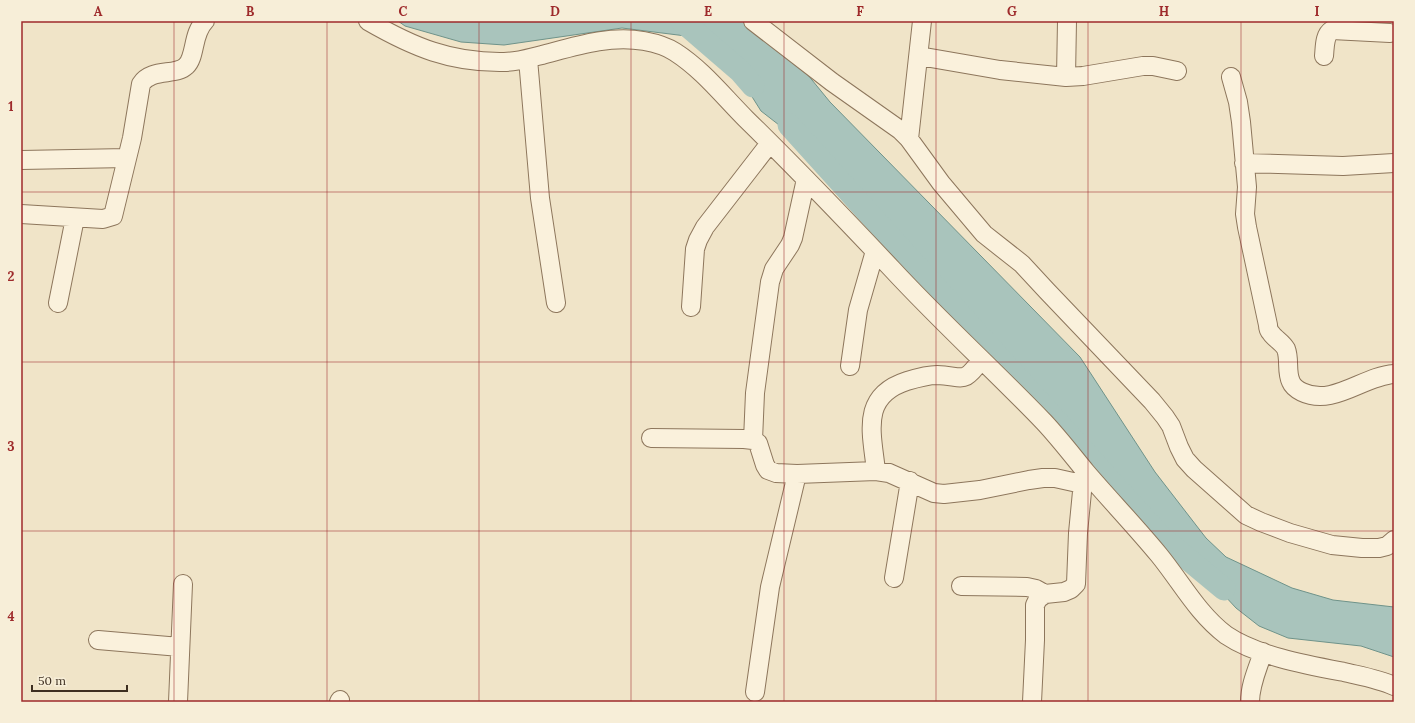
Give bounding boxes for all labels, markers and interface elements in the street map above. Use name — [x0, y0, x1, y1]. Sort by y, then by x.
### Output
text: A — [94, 3, 103, 20]
text: B — [246, 3, 255, 20]
text: C — [399, 3, 408, 20]
text: D — [550, 3, 560, 20]
text: E — [704, 3, 712, 20]
text: F — [856, 3, 864, 20]
text: G — [1007, 3, 1017, 20]
text: H — [1159, 3, 1169, 20]
text: I — [1314, 3, 1320, 20]
text: 1 — [8, 98, 14, 115]
text: 2 — [8, 268, 15, 285]
text: 3 — [7, 438, 15, 455]
text: 4 — [7, 608, 15, 625]
scale bar — [32, 667, 127, 693]
text: 50 m — [38, 673, 66, 688]

